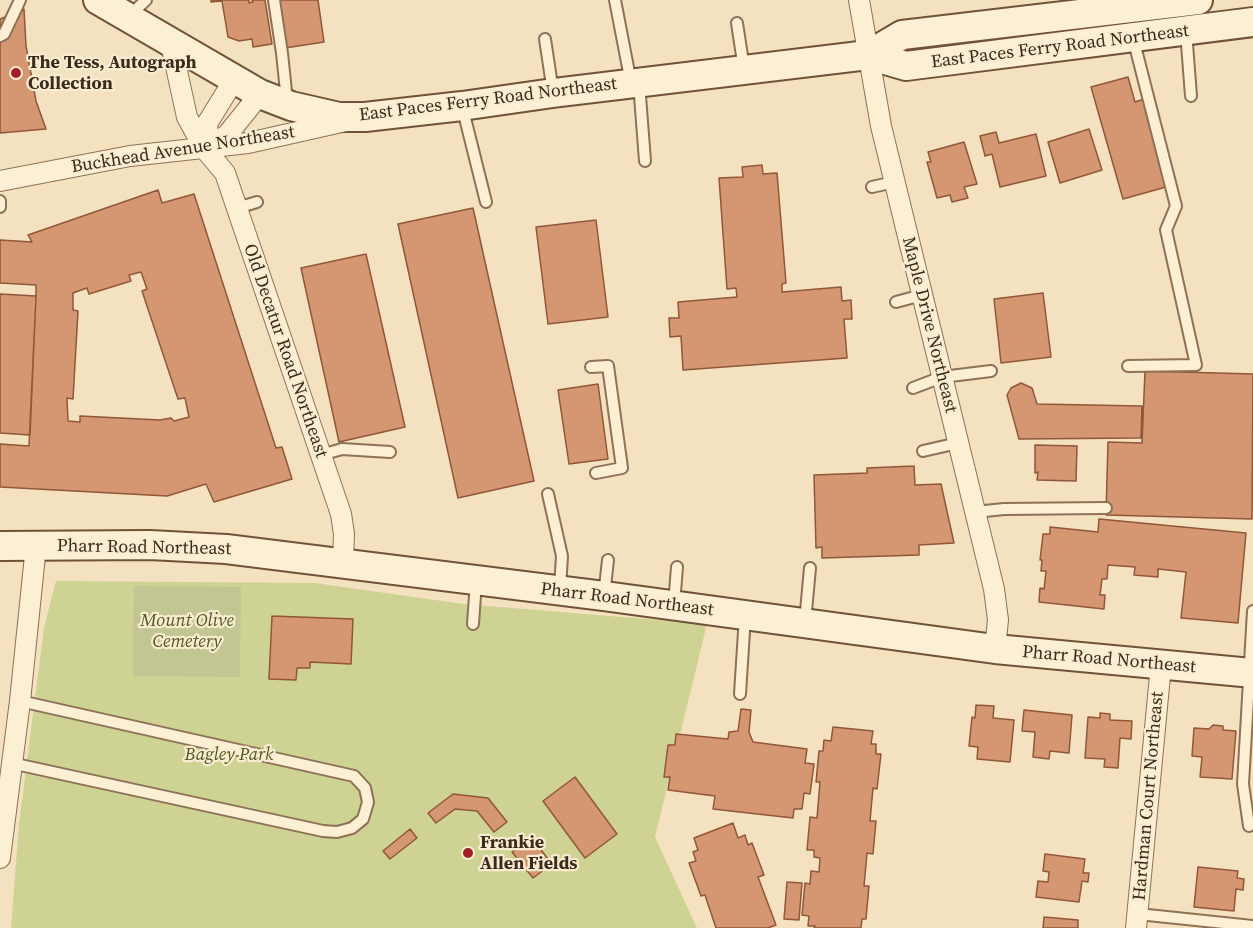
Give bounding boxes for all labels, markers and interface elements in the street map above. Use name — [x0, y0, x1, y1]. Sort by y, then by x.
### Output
street label: East Paces Ferry Road Northeast — [930, 20, 1190, 74]
place label: The Tess, Autograph Collection — [28, 52, 197, 94]
marker: The Tess, Autograph Collection — [9, 66, 23, 80]
street label: East Paces Ferry Road Northeast — [358, 73, 618, 127]
street label: Buckhead Avenue Northeast — [70, 122, 296, 178]
street label: Maple Drive Northeast — [897, 235, 961, 415]
street label: Old Decatur Road Northeast — [238, 241, 332, 461]
street label: Pharr Road Northeast — [57, 536, 231, 560]
street label: Pharr Road Northeast — [539, 579, 715, 621]
park label: Mount Olive Cemetery — [140, 610, 234, 652]
street label: Pharr Road Northeast — [1021, 642, 1197, 678]
street label: Hardman Court Northeast — [1129, 691, 1169, 901]
park label: Bagley Park — [185, 744, 273, 766]
place label: Frankie Allen Fields — [480, 832, 578, 874]
marker: Frankie Allen Fields — [461, 846, 475, 860]

